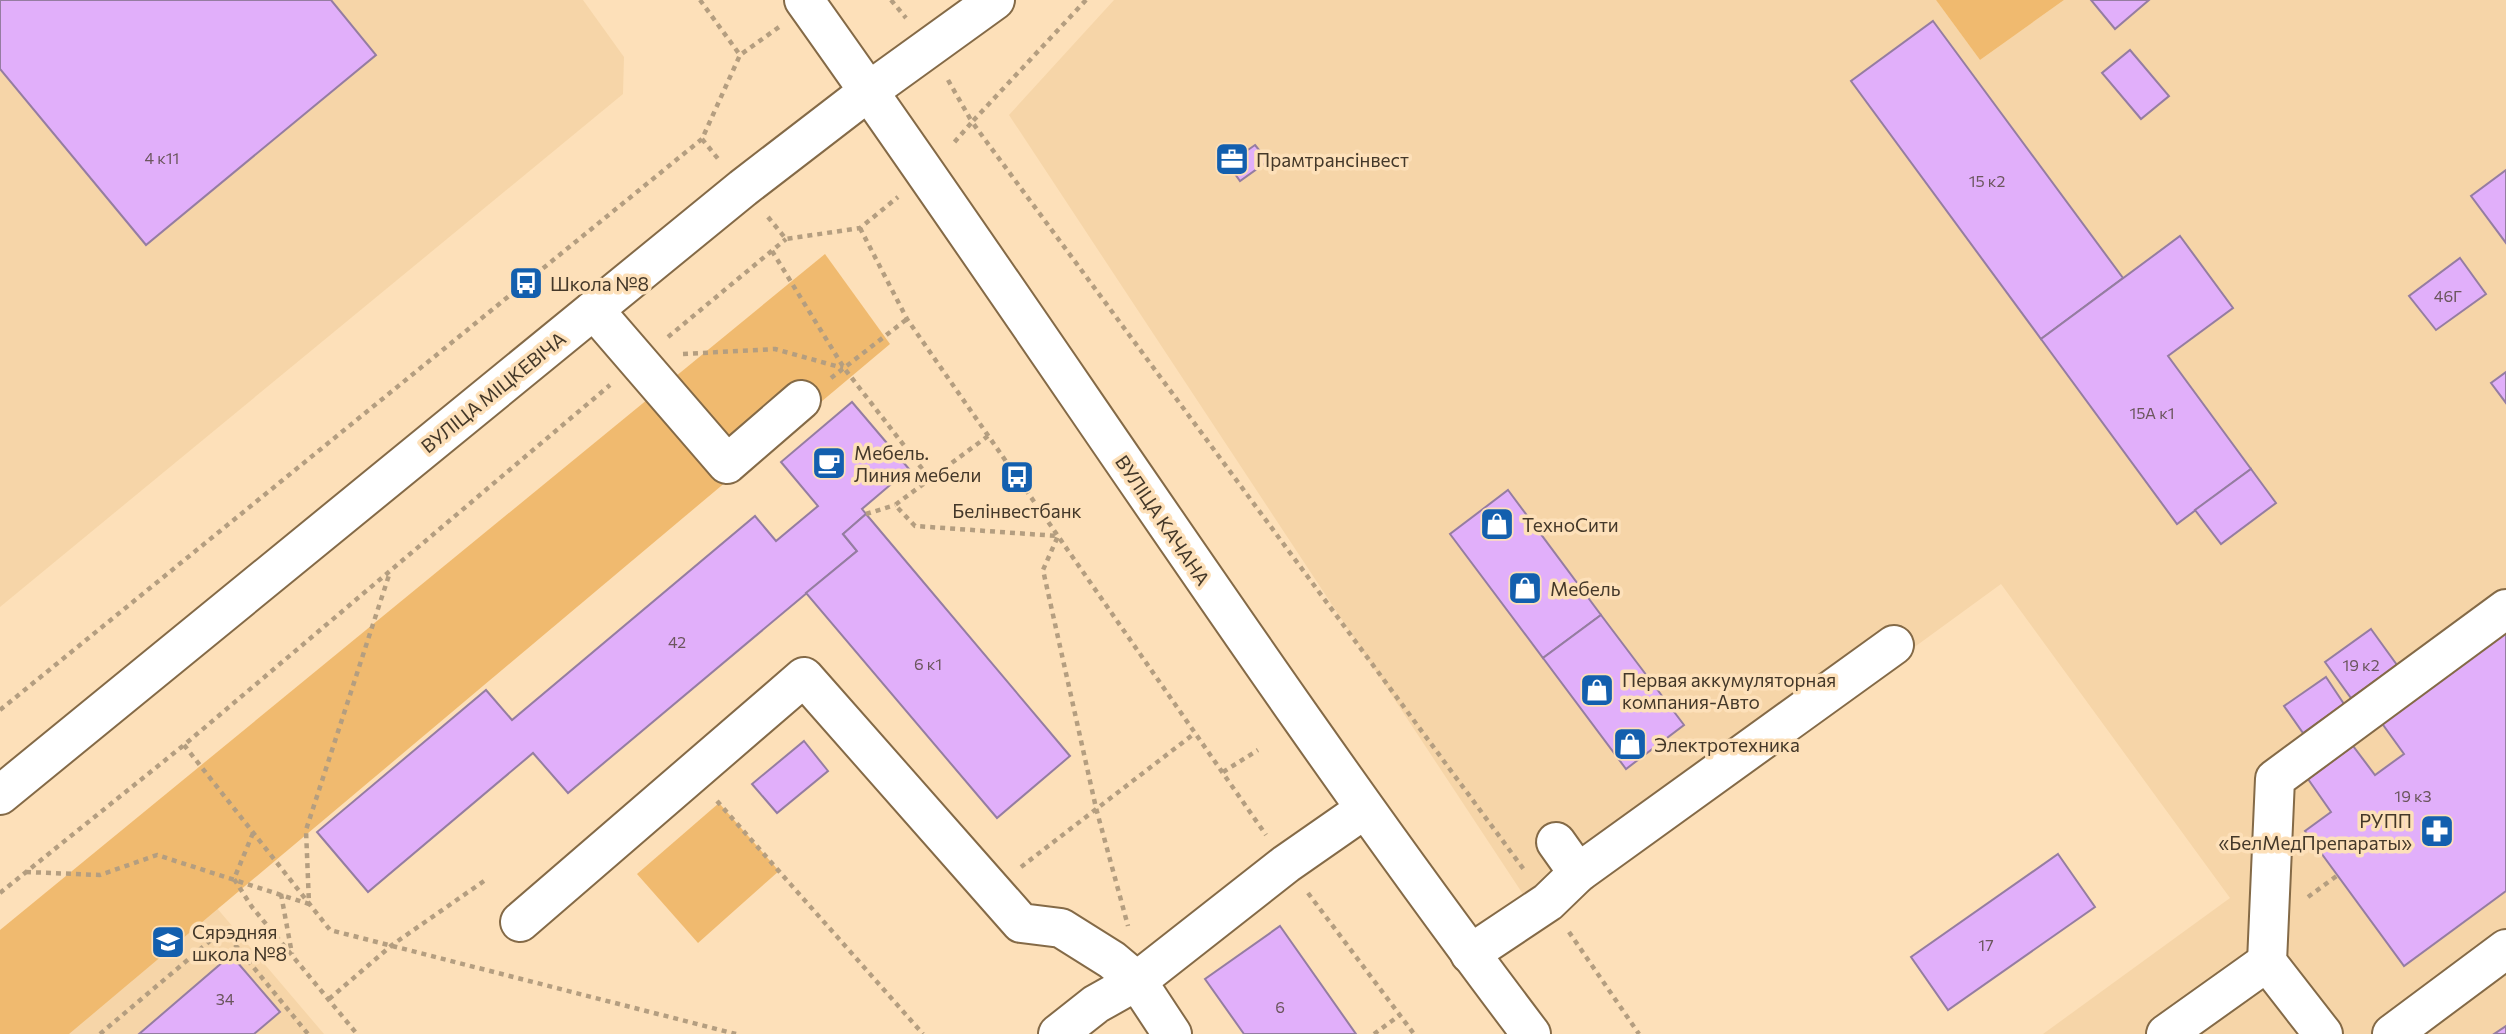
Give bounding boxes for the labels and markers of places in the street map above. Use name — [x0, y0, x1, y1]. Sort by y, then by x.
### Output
office icon: Прамтрансінвест — [1213, 140, 1251, 178]
place label: Прамтрансінвест — [1256, 148, 1409, 171]
bus stop icon: Школа №8 — [507, 264, 545, 302]
place label: Школа №8 — [550, 272, 649, 295]
place label: Мебель. Линия мебели — [854, 441, 981, 486]
cafe icon: Мебель. Линия мебели — [810, 444, 848, 482]
bus stop icon: Белінвестбанк — [998, 458, 1036, 496]
place label: Белінвестбанк — [952, 499, 1082, 522]
shop icon: ТехноСити — [1478, 505, 1516, 543]
place label: ТехноСити — [1522, 513, 1619, 536]
shop icon: Мебель — [1506, 569, 1544, 607]
place label: Мебель — [1550, 577, 1621, 600]
place label: Первая аккумуляторная компания-Авто — [1622, 668, 1836, 713]
shop icon: Первая аккумуляторная компания-Авто — [1578, 671, 1616, 709]
shop icon: Электротехника — [1611, 725, 1649, 763]
place label: Электротехника — [1654, 733, 1800, 756]
place label: РУПП «БелМедПрепараты» — [2219, 809, 2412, 854]
pharmacy icon: РУПП «БелМедПрепараты» — [2418, 812, 2456, 850]
place label: Сярэдняя школа №8 — [192, 920, 287, 965]
school or university icon: Сярэдняя школа №8 — [149, 923, 187, 961]

